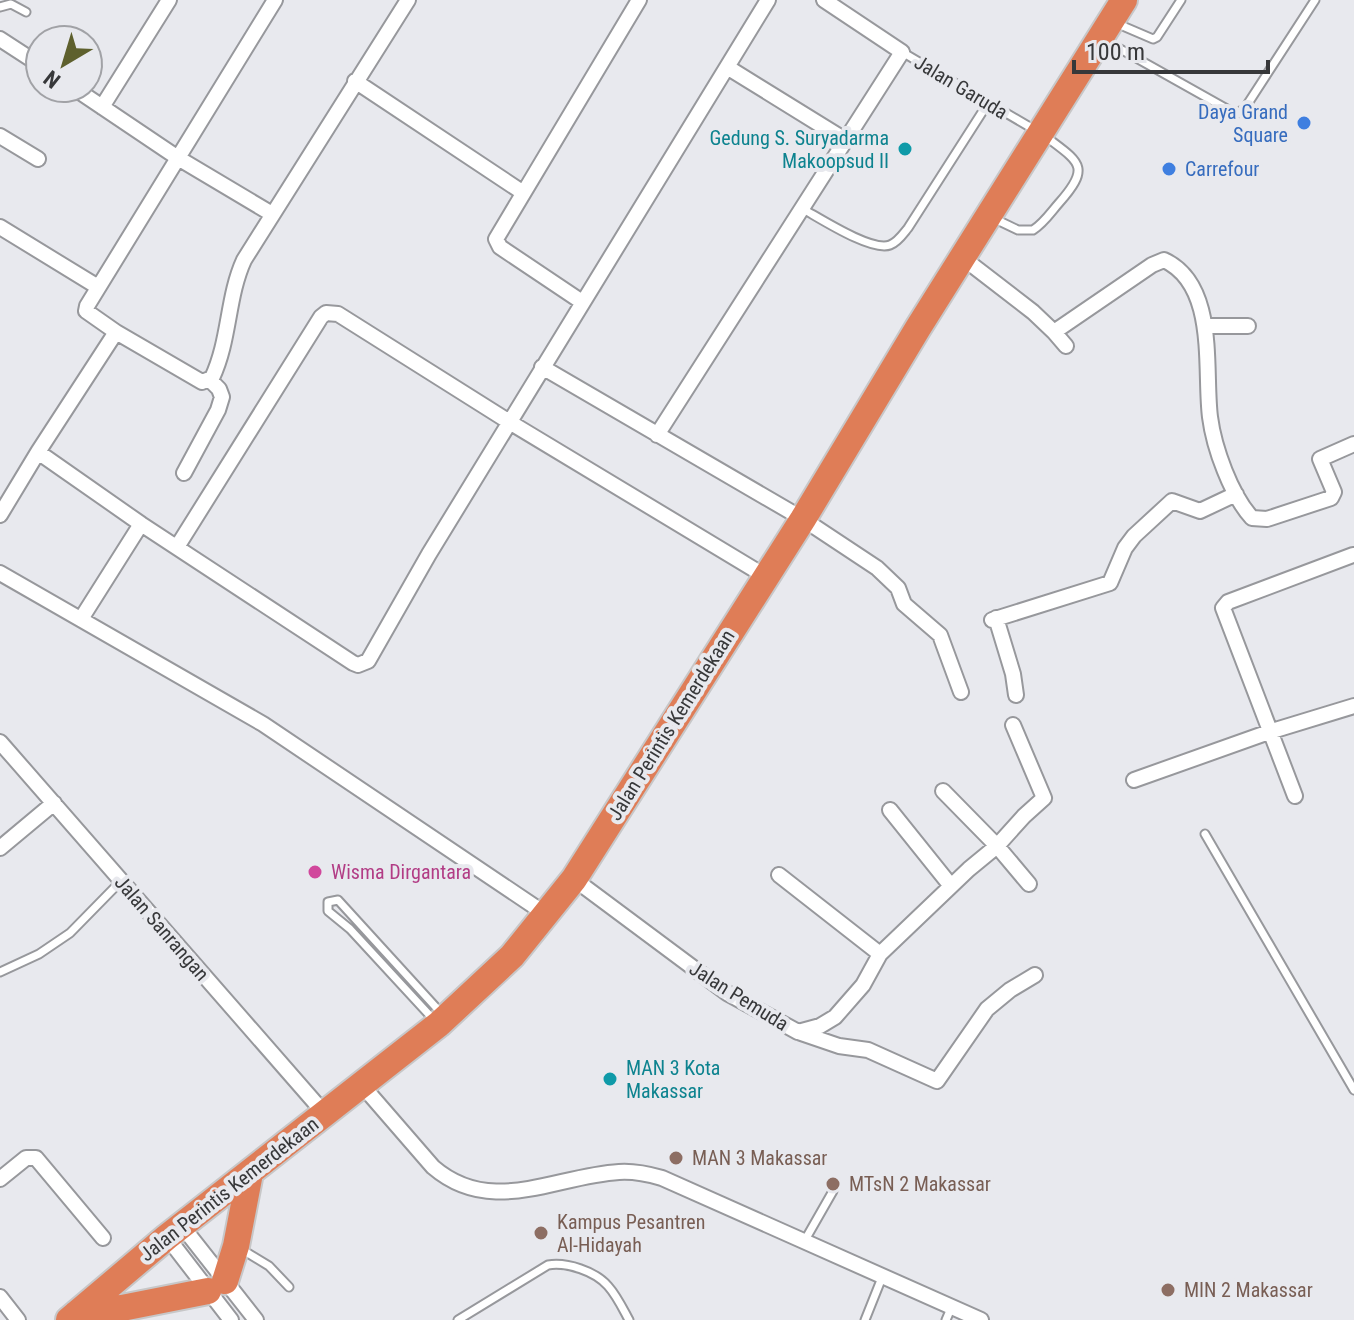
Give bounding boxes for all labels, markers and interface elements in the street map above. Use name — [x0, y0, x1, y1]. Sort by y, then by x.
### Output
north arrow — [24, 24, 104, 104]
scale bar — [1074, 24, 1268, 74]
text: 100 m — [1086, 38, 1145, 66]
street label: Jalan Garuda — [910, 50, 1012, 124]
text: N — [39, 65, 65, 93]
place label: Daya Grand Square — [1198, 100, 1288, 147]
marker: Daya Grand Square — [1295, 114, 1313, 132]
place label: Gedung S. Suryadarma Makoopsud II — [710, 126, 889, 173]
marker: Gedung S. Suryadarma Makoopsud II — [896, 140, 914, 158]
place label: Carrefour — [1185, 157, 1259, 181]
marker: Carrefour — [1160, 160, 1178, 178]
street label: Jalan Perintis Kemerdekaan — [602, 625, 740, 825]
place label: Wisma Dirgantara — [331, 860, 471, 884]
marker: Wisma Dirgantara — [306, 863, 324, 881]
street label: Jalan Sanrangan — [110, 871, 214, 985]
street label: Jalan Pemuda — [685, 956, 793, 1036]
place label: MAN 3 Kota Makassar — [626, 1056, 720, 1103]
marker: MAN 3 Kota Makassar — [601, 1070, 619, 1088]
street label: Jalan Perintis Kemerdekaan — [135, 1112, 323, 1266]
place label: MAN 3 Makassar — [692, 1146, 827, 1170]
marker: MAN 3 Makassar — [667, 1149, 685, 1167]
place label: MTsN 2 Makassar — [849, 1172, 991, 1196]
marker: MTsN 2 Makassar — [824, 1175, 842, 1193]
place label: Kampus Pesantren Al-Hidayah — [557, 1210, 705, 1257]
marker: Kampus Pesantren Al-Hidayah — [532, 1224, 550, 1242]
place label: MIN 2 Makassar — [1184, 1278, 1313, 1302]
marker: MIN 2 Makassar — [1159, 1281, 1177, 1299]

